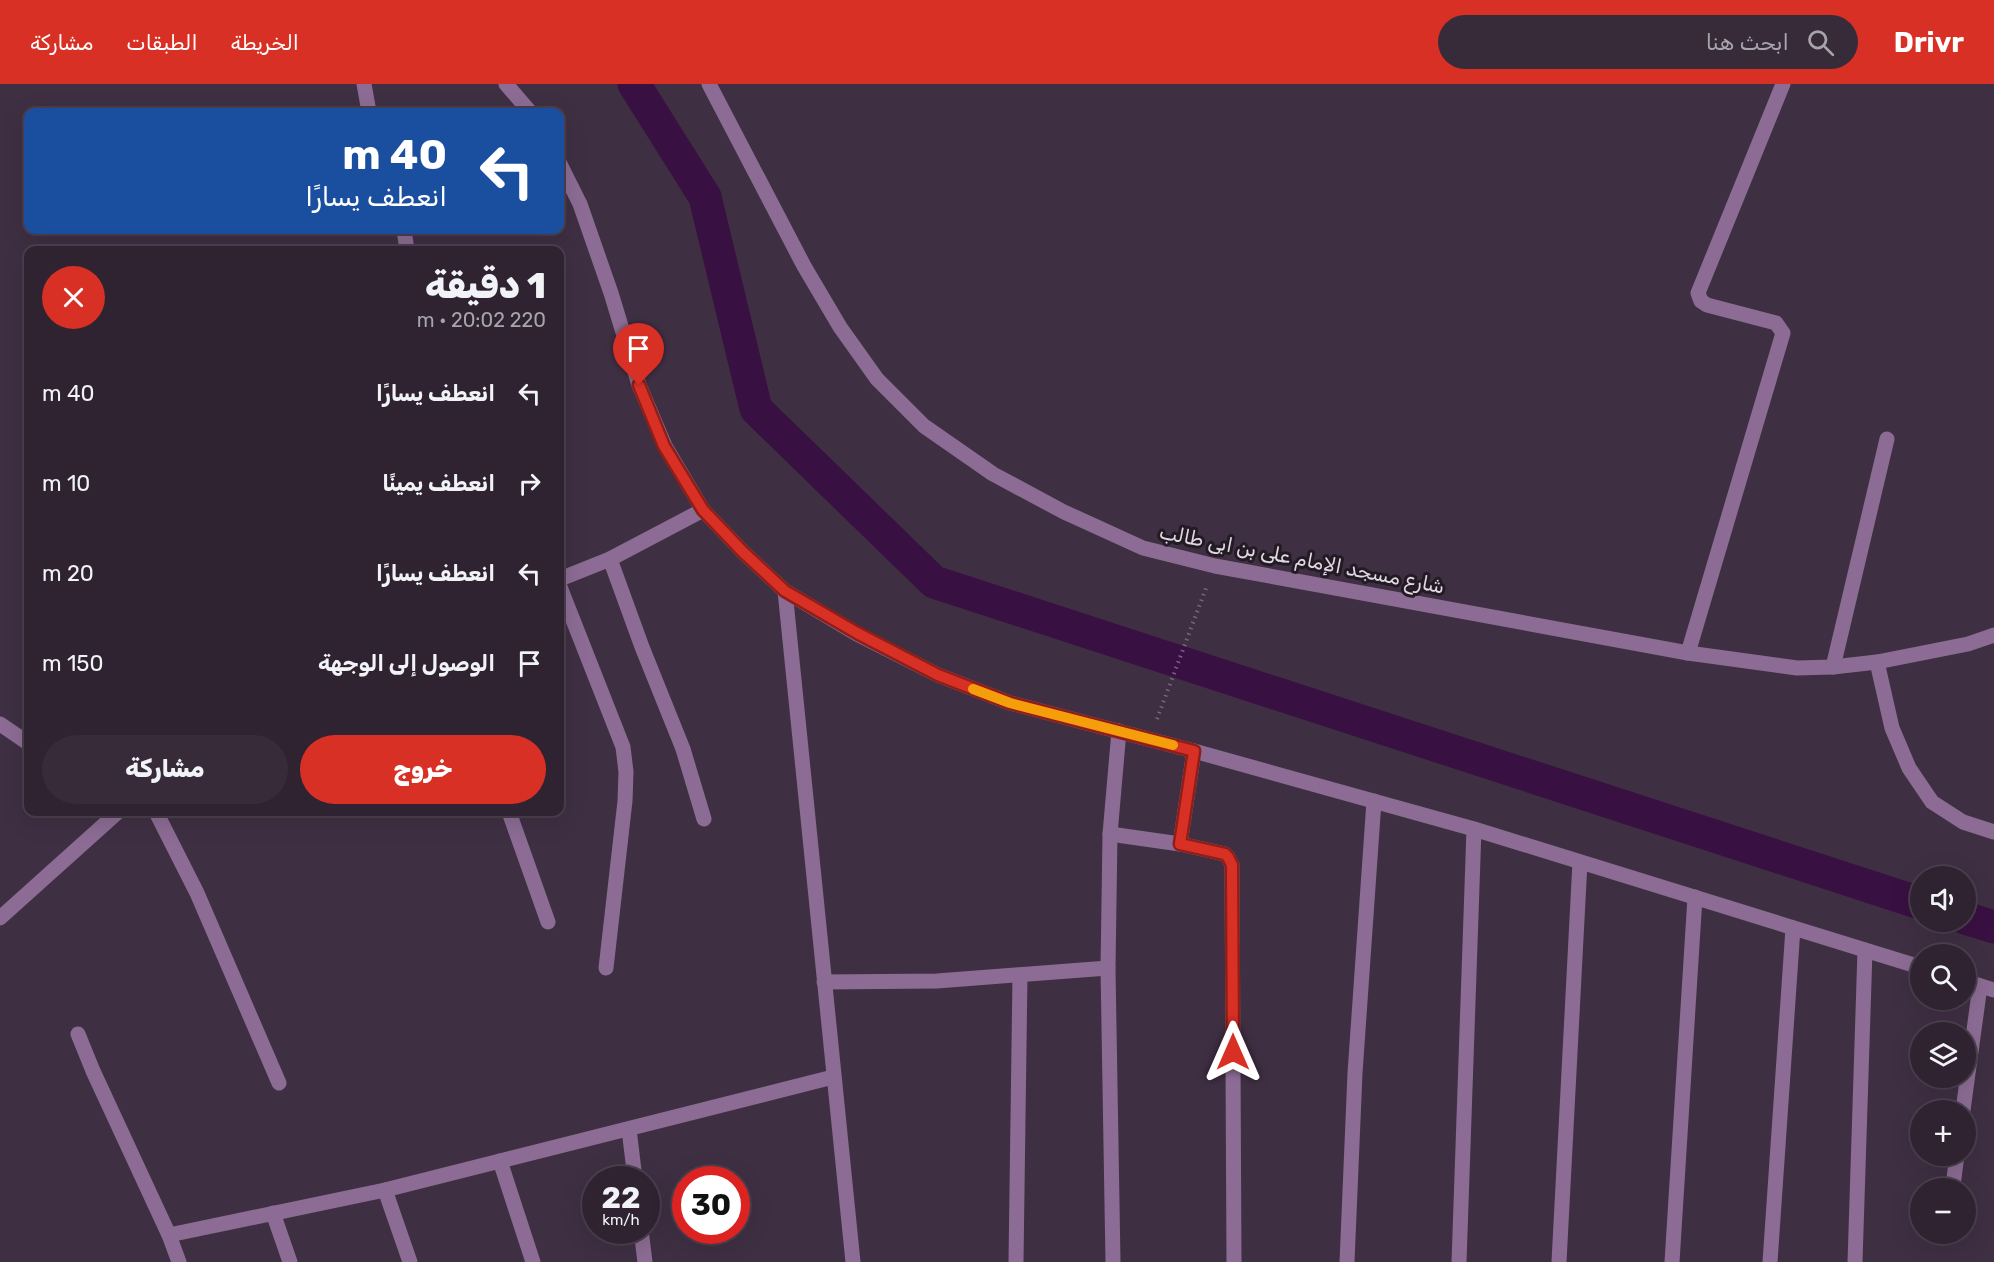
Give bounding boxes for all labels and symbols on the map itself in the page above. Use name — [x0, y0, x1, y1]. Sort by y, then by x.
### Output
pin — [613, 323, 664, 385]
street label: شارع مسجد الإمام على بن ابى طالب — [1157, 520, 1447, 600]
position arrow — [1201, 1020, 1265, 1084]
speed limit sign: 30 — [672, 1166, 750, 1244]

